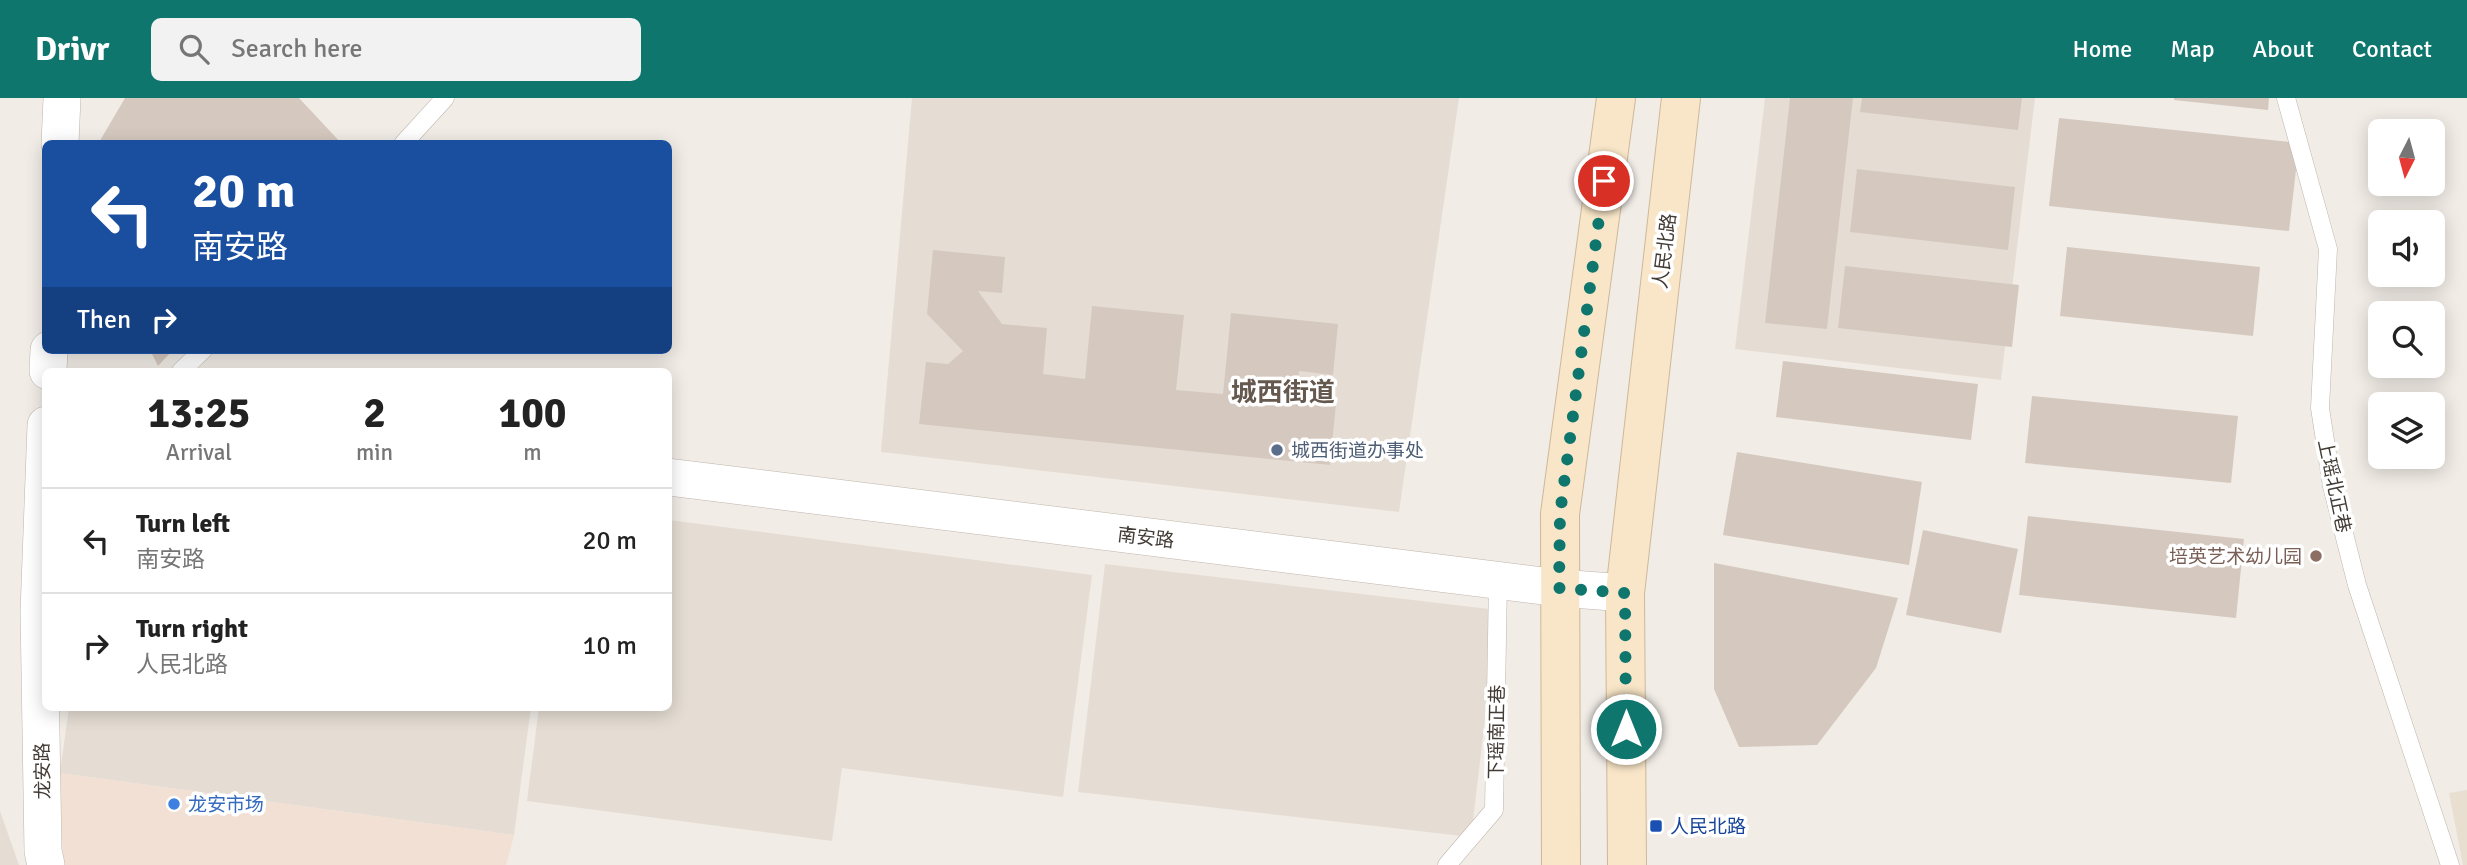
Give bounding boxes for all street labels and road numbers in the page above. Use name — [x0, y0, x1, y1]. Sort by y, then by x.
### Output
street label: 人民北路 — [1648, 212, 1682, 290]
street label: 上瑶北正巷 — [2312, 437, 2356, 535]
street label: 南安路 — [1116, 523, 1176, 553]
street label: 下瑶南正巷 — [1484, 684, 1510, 780]
street label: 龙安路 — [31, 742, 55, 800]

